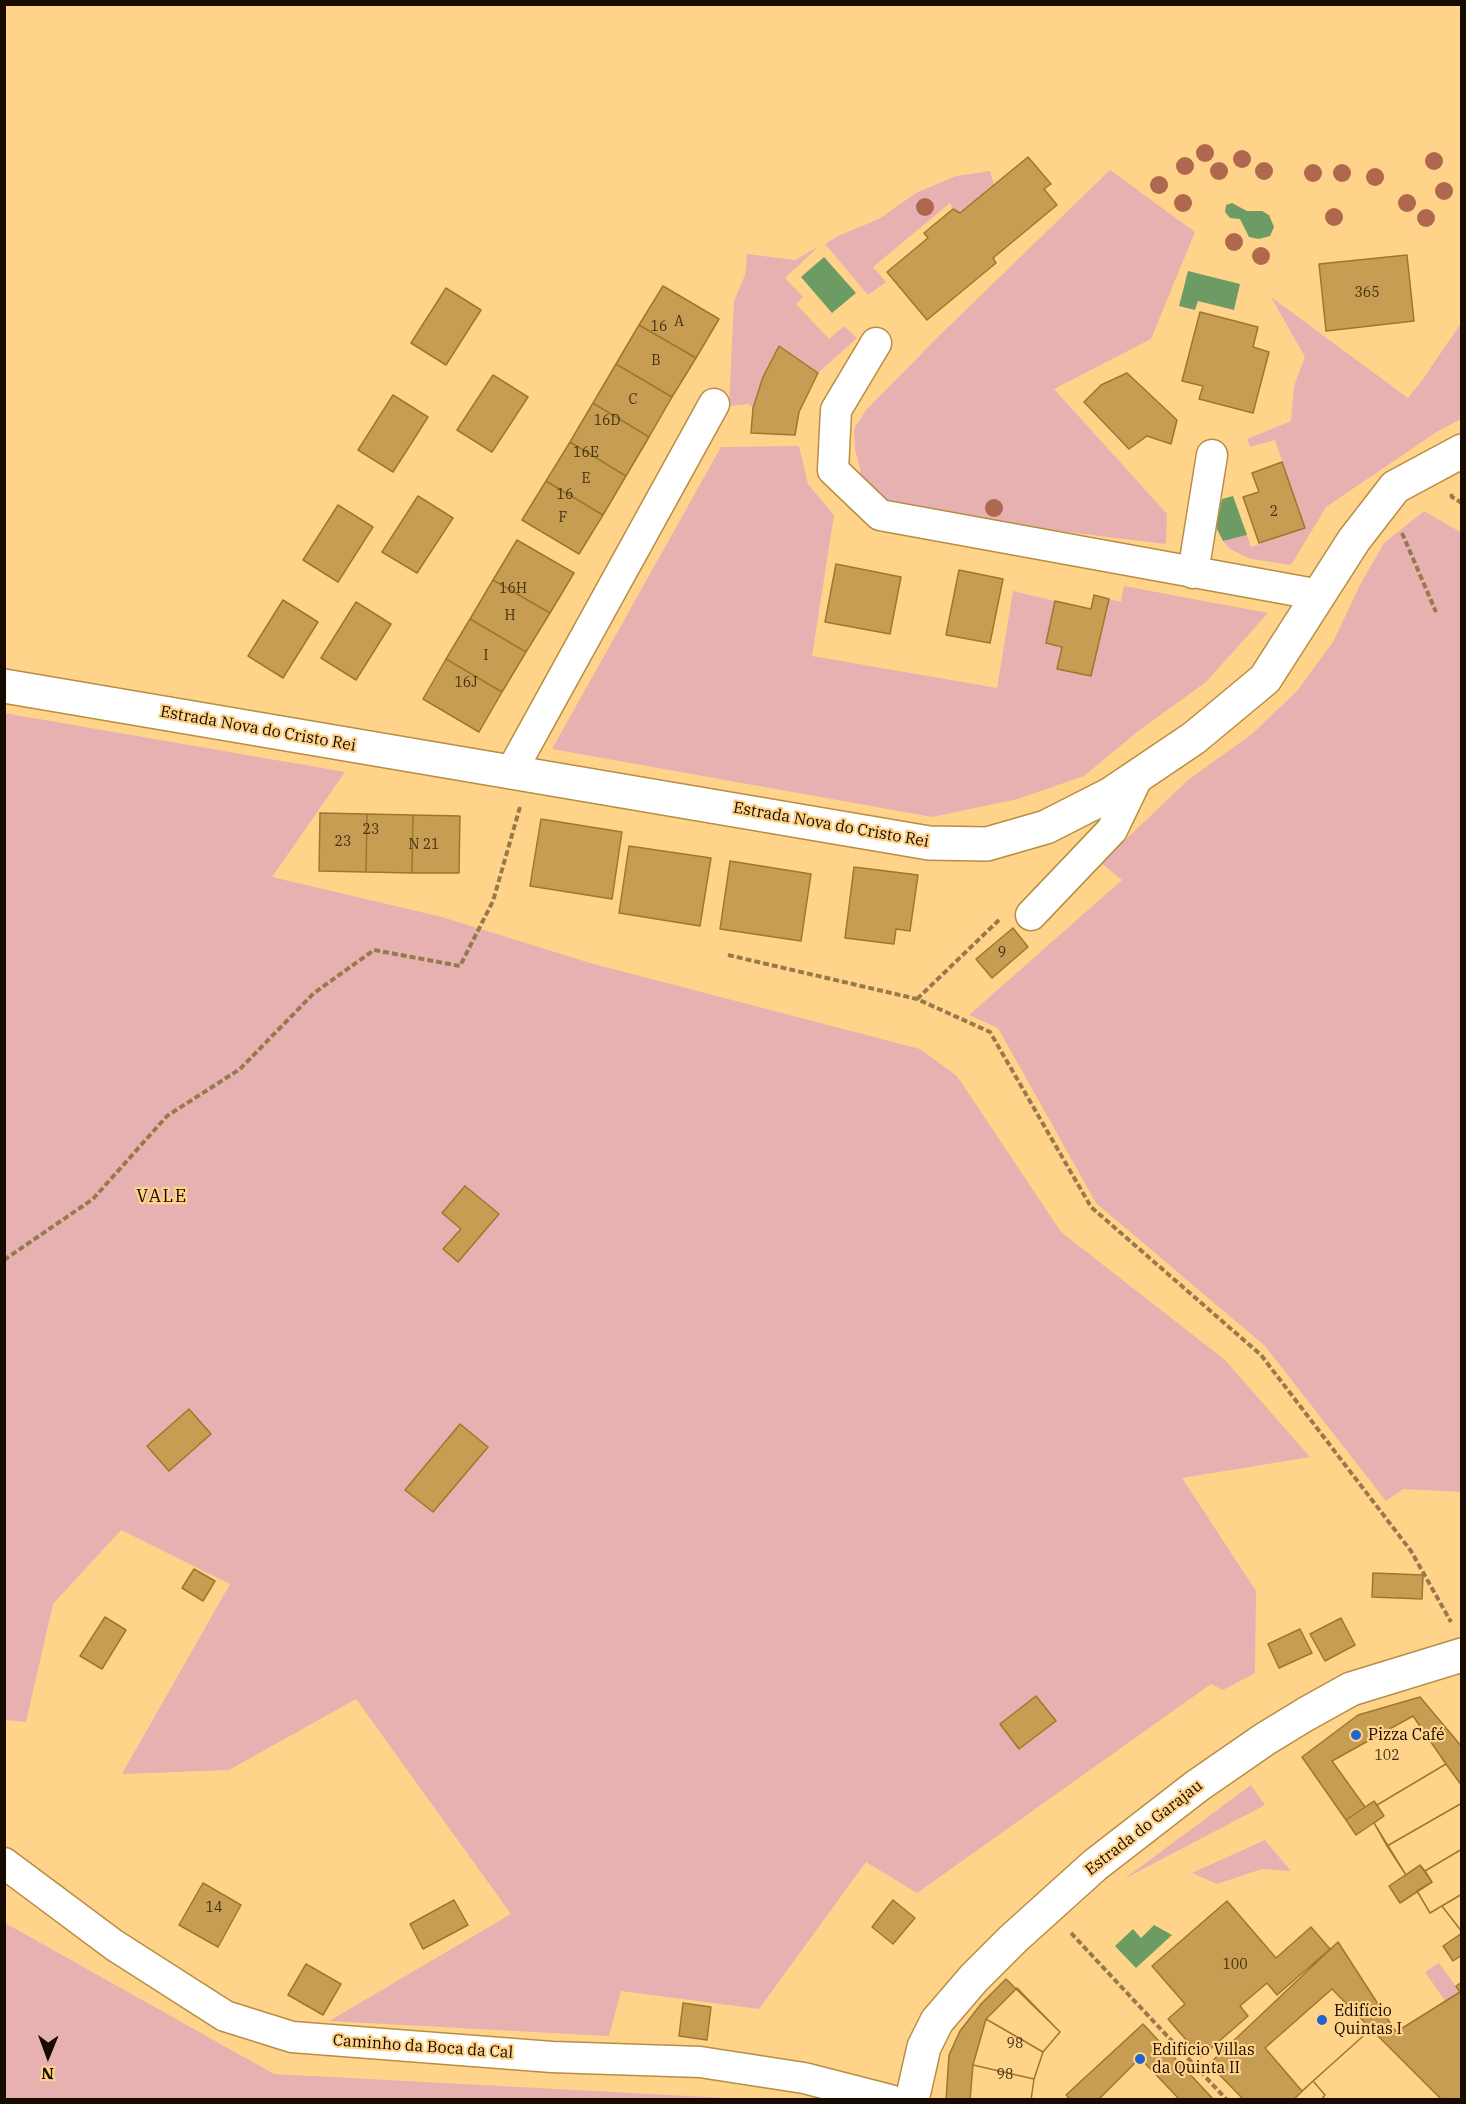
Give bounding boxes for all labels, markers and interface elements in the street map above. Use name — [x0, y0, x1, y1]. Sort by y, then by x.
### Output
house number: 365 — [1354, 285, 1380, 301]
house number: A — [674, 314, 684, 330]
house number: 16 — [651, 319, 667, 335]
house number: B — [651, 353, 661, 369]
house number: C — [628, 392, 638, 408]
house number: 16D — [594, 413, 620, 429]
house number: 16E — [573, 445, 599, 461]
house number: E — [582, 471, 590, 487]
house number: 16 — [557, 487, 573, 503]
house number: 2 — [1270, 504, 1278, 520]
house number: F — [559, 510, 567, 526]
house number: 16H — [499, 581, 527, 597]
house number: H — [504, 608, 516, 624]
house number: I — [484, 648, 488, 664]
house number: 16J — [454, 675, 478, 691]
street label: Estrada Nova do Cristo Rei — [159, 702, 357, 756]
street label: Estrada Nova do Cristo Rei — [732, 798, 930, 852]
house number: 23 — [363, 822, 379, 838]
house number: 23 — [335, 834, 351, 850]
house number: N 21 — [409, 837, 439, 853]
house number: 9 — [998, 945, 1006, 961]
district label: VALE — [136, 1186, 188, 1208]
place label: Pizza Café — [1368, 1725, 1445, 1745]
marker: Pizza Café — [1349, 1728, 1363, 1742]
house number: 102 — [1374, 1748, 1400, 1764]
street label: Estrada do Garajau — [1081, 1776, 1207, 1880]
house number: 14 — [206, 1900, 222, 1916]
house number: 100 — [1222, 1957, 1248, 1973]
place label: Edifício Quintas I — [1334, 2001, 1402, 2039]
marker: Edifício Quintas I — [1315, 2013, 1329, 2027]
north arrow — [18, 2026, 78, 2086]
street label: Caminho da Boca da Cal — [332, 2031, 514, 2063]
house number: 98 — [1007, 2036, 1023, 2052]
place label: Edifício Villas da Quinta II — [1152, 2040, 1255, 2078]
marker: Edifício Villas da Quinta II — [1133, 2052, 1147, 2066]
text: N — [41, 2064, 54, 2084]
house number: 98 — [997, 2067, 1013, 2083]

